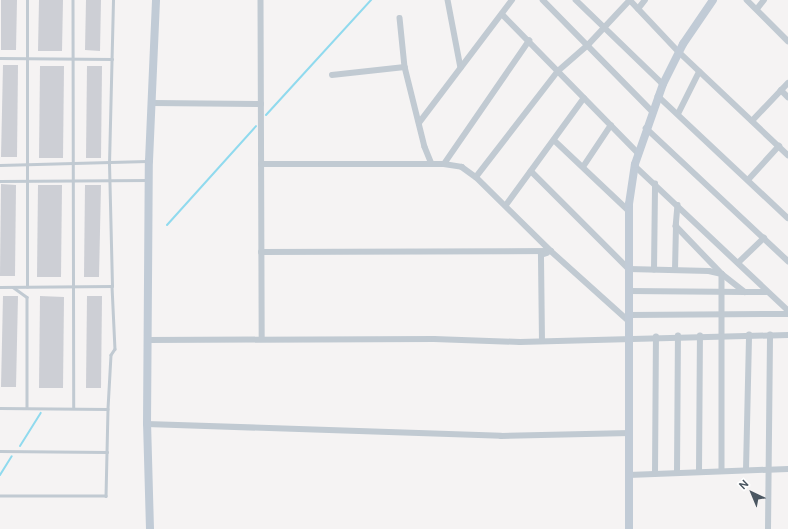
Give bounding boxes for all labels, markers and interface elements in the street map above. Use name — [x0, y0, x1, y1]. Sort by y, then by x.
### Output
north arrow — [732, 473, 772, 513]
text: N — [736, 477, 751, 492]

